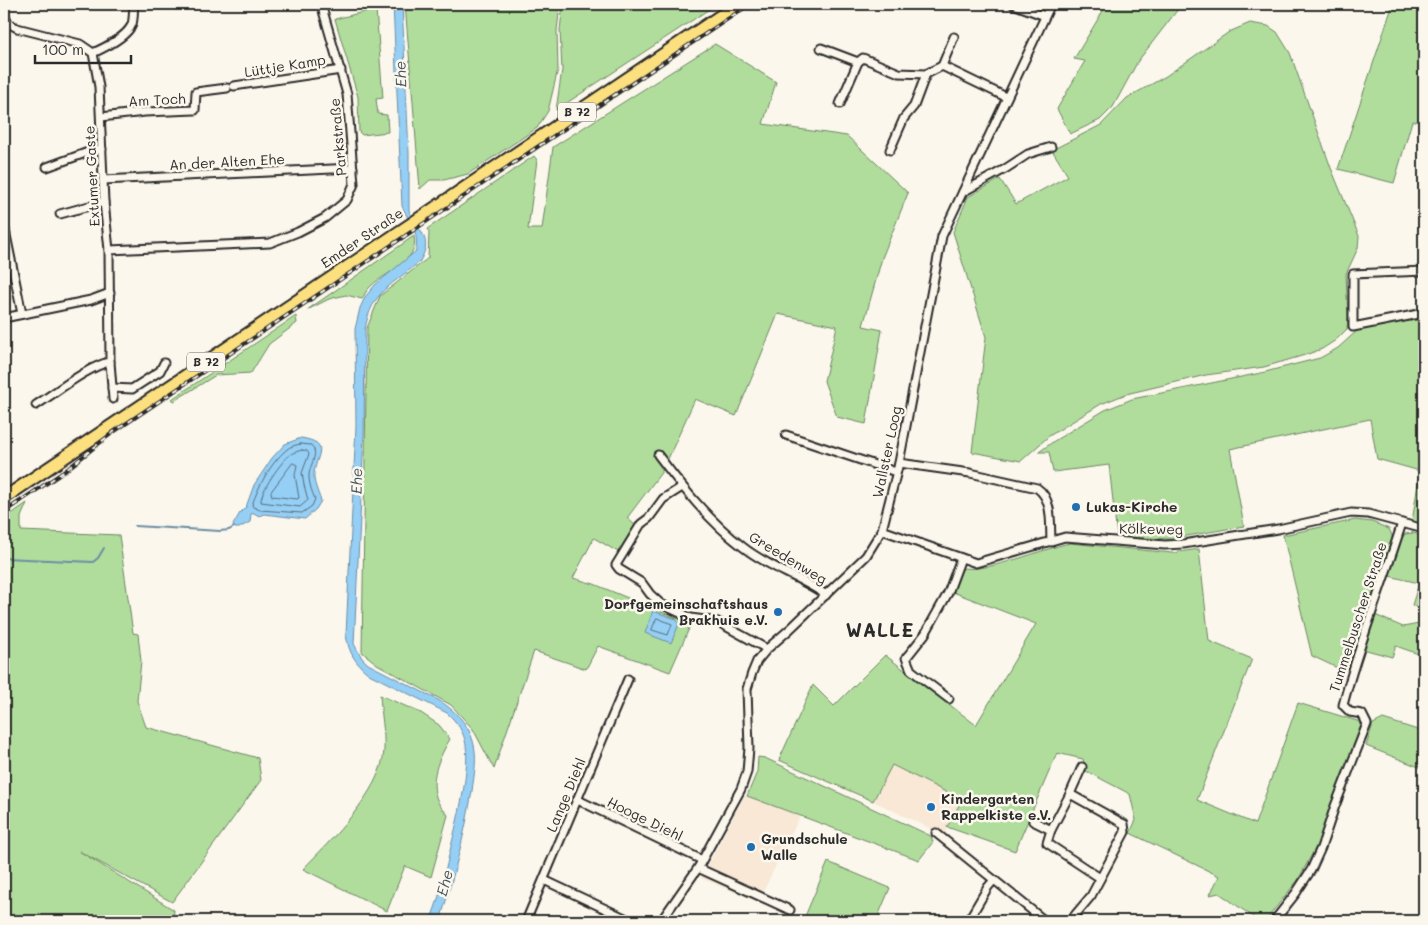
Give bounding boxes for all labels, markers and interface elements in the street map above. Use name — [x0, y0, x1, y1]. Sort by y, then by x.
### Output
scale bar — [35, 32, 131, 64]
text: 100 m — [42, 39, 84, 59]
street label: Lüttje Kamp — [243, 50, 327, 81]
water label: Ehe — [390, 61, 410, 88]
street label: Am Toch — [128, 89, 186, 110]
street label: Parkstraße — [325, 97, 350, 177]
road number: B 72 — [558, 102, 596, 121]
street label: Extumer Gaste — [79, 125, 104, 227]
street label: An der Alten Ehe — [169, 149, 285, 174]
street label: Emder Straße — [317, 203, 407, 272]
road number: B 72 — [187, 352, 225, 372]
street label: Wallster Loog — [868, 404, 906, 499]
water label: Ehe — [346, 468, 366, 494]
place label: Lukas-Kirche — [1086, 497, 1177, 516]
marker: Lukas-Kirche — [1070, 501, 1082, 513]
street label: Kölkeweg — [1119, 518, 1183, 539]
street label: Greedenweg — [746, 527, 831, 588]
street label: Tummelbuscher Straße — [1324, 539, 1391, 694]
place label: Dorfgemeinschaftshaus Brakhuis e.V. — [604, 594, 768, 629]
marker: Dorfgemeinschaftshaus Brakhuis e.V. — [772, 606, 784, 618]
district label: WALLE — [846, 617, 914, 642]
street label: Lange Diehl — [541, 755, 590, 835]
place label: Kindergarten Rappelkiste e.V. — [941, 789, 1051, 824]
street label: Hooge Diehl — [604, 792, 686, 845]
marker: Kindergarten Rappelkiste e.V. — [925, 801, 937, 813]
place label: Grundschule Walle — [761, 829, 848, 864]
marker: Grundschule Walle — [745, 841, 757, 853]
water label: Ehe — [431, 867, 457, 898]

